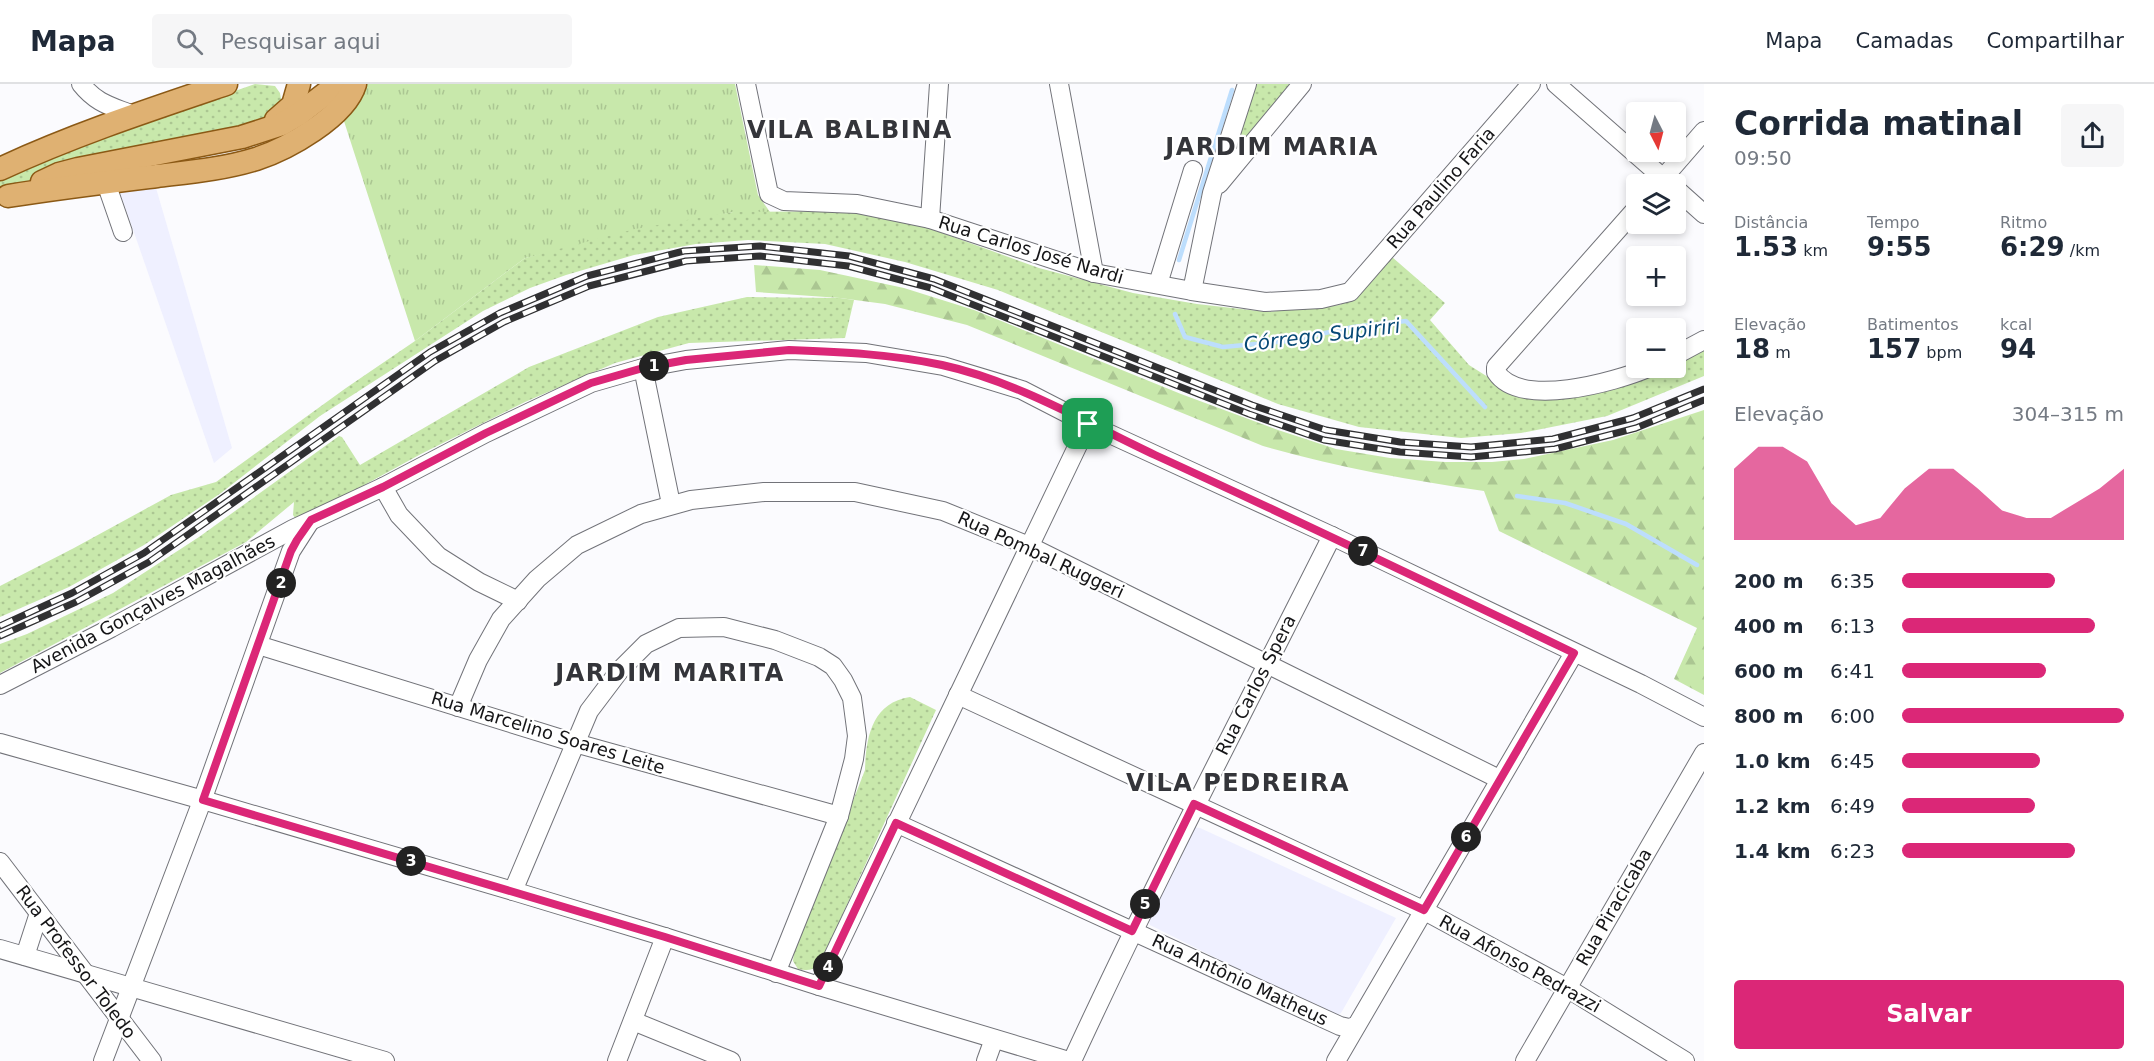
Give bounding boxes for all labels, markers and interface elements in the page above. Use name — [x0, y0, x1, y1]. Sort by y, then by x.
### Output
search box — [152, 14, 572, 68]
text: Mapa — [30, 25, 116, 58]
icon: search — [173, 25, 206, 58]
text: Pesquisar aqui — [221, 29, 381, 54]
text: Mapa — [1765, 29, 1822, 53]
text: Camadas — [1855, 29, 1953, 53]
text: Compartilhar — [1986, 29, 2124, 53]
north arrow — [1626, 102, 1686, 162]
map controls — [1626, 102, 1686, 378]
text: Corrida matinal — [1734, 104, 2023, 143]
button: share — [2061, 104, 2124, 167]
district label: VILA BALBINA — [747, 116, 953, 144]
street label: Rua Paulino Faria — [1382, 123, 1499, 253]
district label: JARDIM MARIA — [1163, 133, 1379, 161]
text: 09:50 — [1734, 146, 1792, 170]
button: layers — [1626, 174, 1686, 234]
street label: Rua Carlos José Nardi — [936, 211, 1126, 288]
text: Distância — [1734, 213, 1808, 232]
text: Tempo — [1867, 213, 1919, 232]
text: Ritmo — [2000, 213, 2047, 232]
text: 1.53 — [1734, 232, 1798, 262]
text: 9:55 — [1867, 232, 1932, 262]
text: 6:29 — [2000, 232, 2065, 262]
text: km — [1798, 241, 1828, 260]
text: /km — [2065, 241, 2100, 260]
button: + — [1626, 246, 1686, 306]
water label: Córrego Supiriri — [1242, 313, 1402, 357]
text: Elevação — [1734, 315, 1806, 334]
text: Batimentos — [1867, 315, 1958, 334]
text: kcal — [2000, 315, 2032, 334]
button: − — [1626, 318, 1686, 378]
text: 18 — [1734, 334, 1770, 364]
text: 157 — [1867, 334, 1921, 364]
text: 94 — [2000, 334, 2036, 364]
text: m — [1770, 343, 1791, 362]
text: bpm — [1921, 343, 1962, 362]
pin: 1 — [639, 351, 669, 381]
text: 1 — [648, 356, 660, 375]
pin — [1062, 398, 1113, 449]
text: Elevação — [1734, 402, 1824, 426]
text: 304–315 m — [2012, 402, 2124, 426]
icon: arrive — [1071, 407, 1104, 440]
street label: Rua Pombal Ruggeri — [955, 507, 1128, 602]
street label: Avenida Gonçalves Magalhães — [27, 530, 278, 677]
pin: 7 — [1348, 536, 1378, 566]
text: 7 — [1357, 541, 1369, 560]
pin: 2 — [266, 568, 296, 598]
text: 200 m — [1734, 569, 1804, 593]
text: 6:35 — [1830, 569, 1875, 593]
text: 2 — [275, 573, 287, 592]
street label: Rua Carlos Spera — [1211, 611, 1300, 758]
text: 400 m — [1734, 614, 1804, 638]
text: 6:13 — [1830, 614, 1875, 638]
district label: JARDIM MARITA — [553, 659, 785, 687]
text: 600 m — [1734, 659, 1804, 683]
text: 6:41 — [1830, 659, 1875, 683]
street label: Rua Marcelino Soares Leite — [429, 687, 667, 778]
text: 800 m — [1734, 704, 1804, 728]
text: 6:00 — [1830, 704, 1875, 728]
text: 1.0 km — [1734, 749, 1811, 773]
text: 6:45 — [1830, 749, 1875, 773]
district label: VILA PEDREIRA — [1126, 769, 1350, 797]
text: 1.2 km — [1734, 794, 1811, 818]
text: 6:49 — [1830, 794, 1875, 818]
pin: 6 — [1451, 822, 1481, 852]
text: 6 — [1460, 827, 1472, 846]
text: 1.4 km — [1734, 839, 1811, 863]
text: 6:23 — [1830, 839, 1875, 863]
street label: Rua Piracicaba — [1571, 844, 1656, 969]
pin: 3 — [396, 846, 426, 876]
text: 3 — [405, 851, 417, 870]
street label: Rua Professor Toledo — [12, 881, 141, 1042]
pin: 5 — [1130, 889, 1160, 919]
text: 5 — [1139, 894, 1151, 913]
street label: Rua Afonso Pedrazzi — [1436, 910, 1605, 1017]
street label: Rua Antônio Matheus — [1149, 930, 1332, 1030]
pin: 4 — [813, 952, 843, 982]
text: 4 — [822, 957, 834, 976]
button: Salvar — [1734, 980, 2124, 1049]

